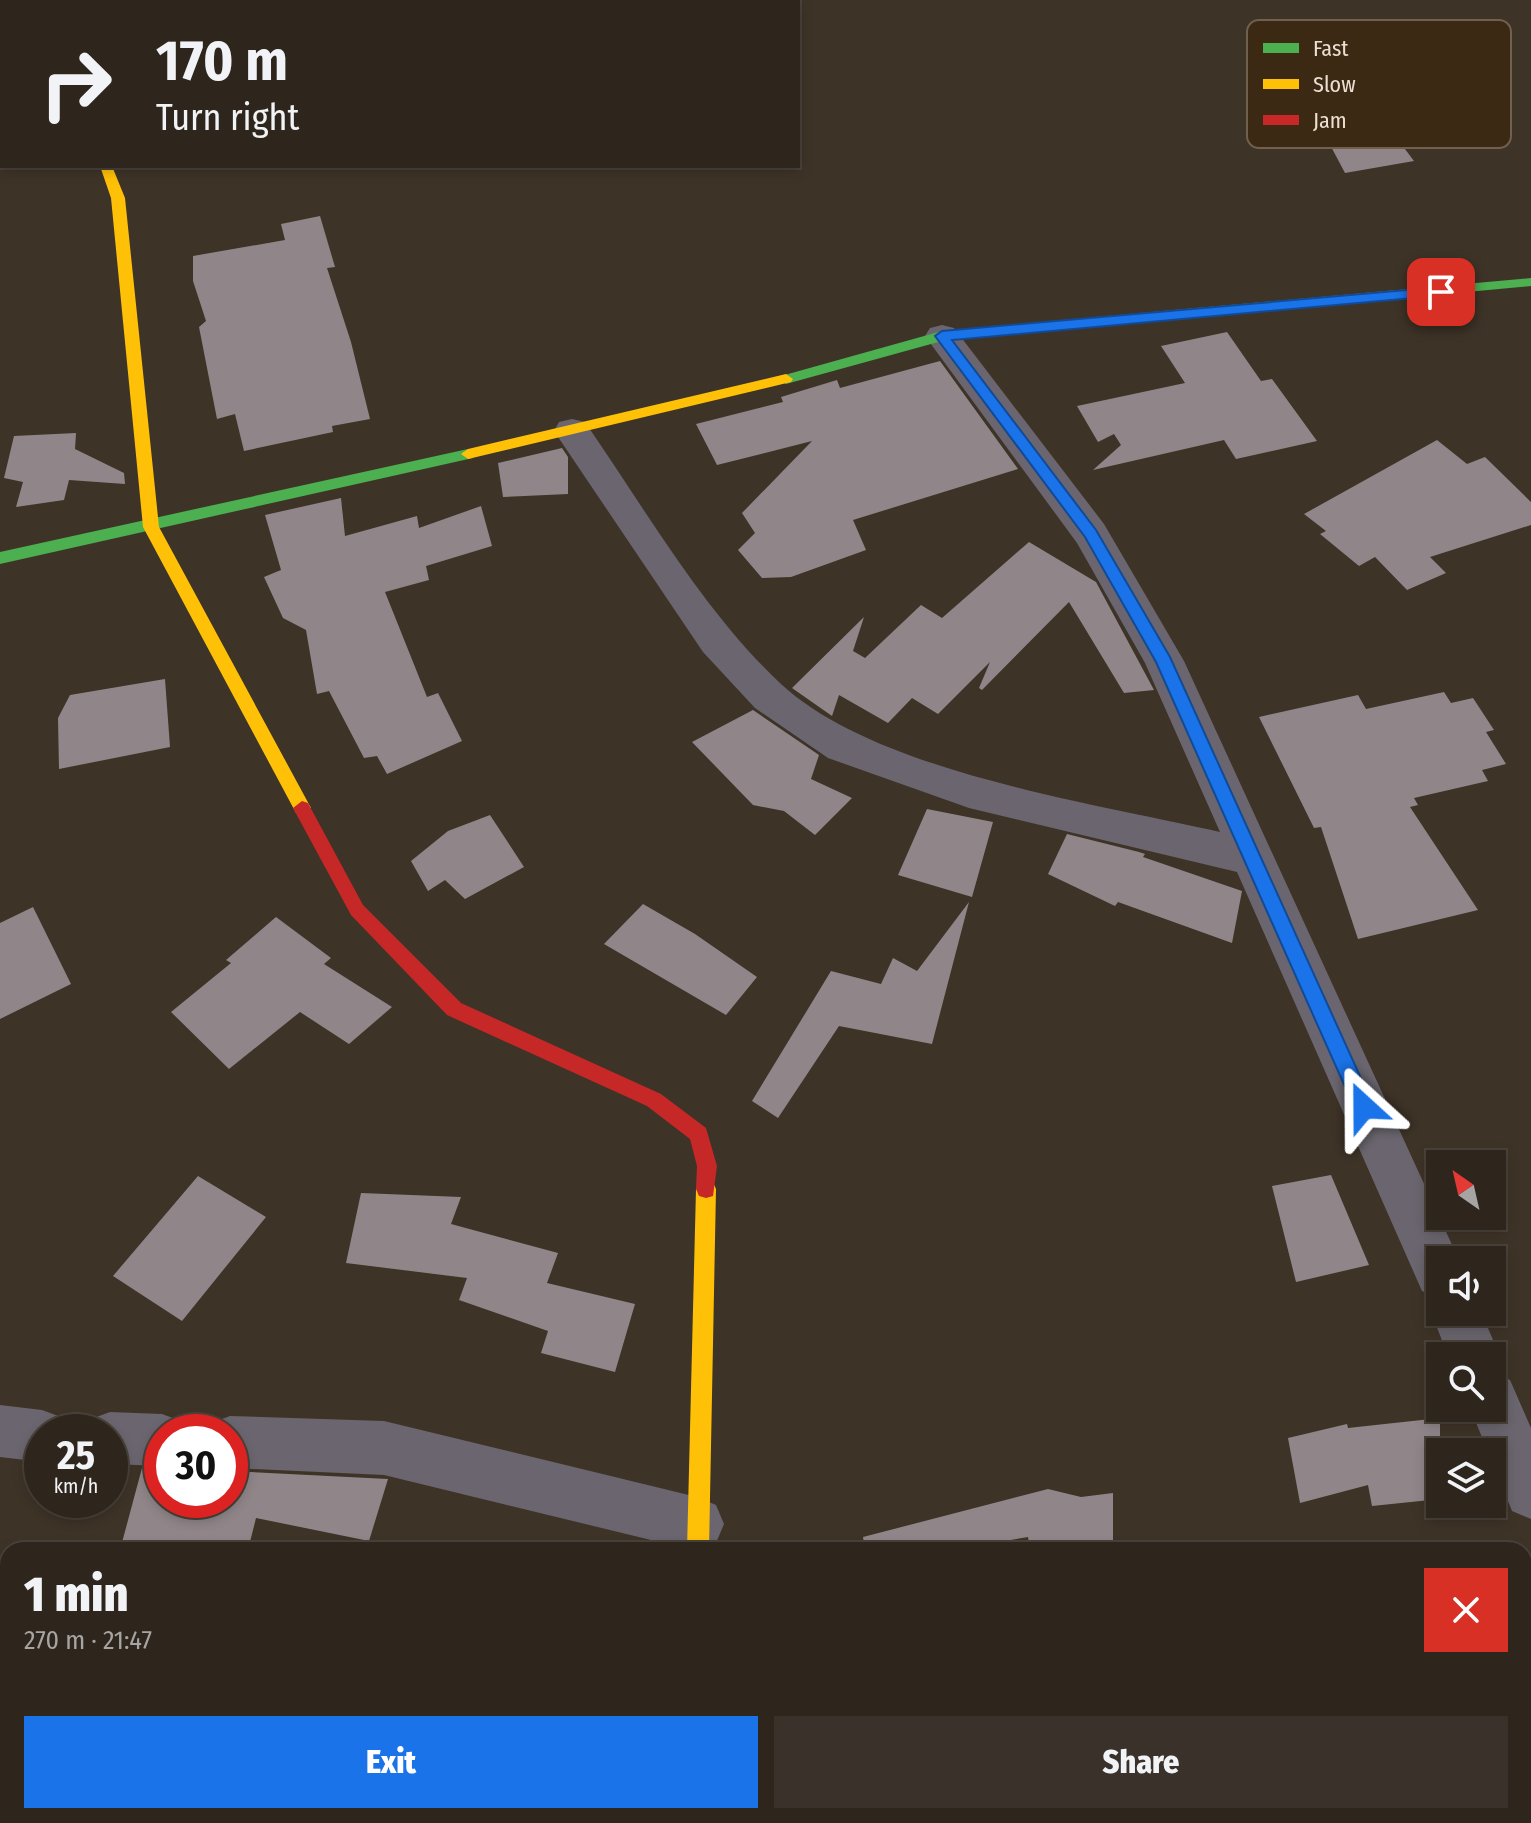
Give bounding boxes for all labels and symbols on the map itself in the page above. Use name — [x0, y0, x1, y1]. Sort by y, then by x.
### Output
legend — [1247, 20, 1511, 148]
text: Fast — [1313, 35, 1349, 62]
text: Slow — [1313, 71, 1356, 98]
text: Jam — [1313, 107, 1347, 134]
pin — [1407, 258, 1475, 326]
position arrow — [1322, 1065, 1406, 1149]
north arrow — [1426, 1150, 1506, 1230]
speed limit sign: 30 — [144, 1414, 248, 1518]

